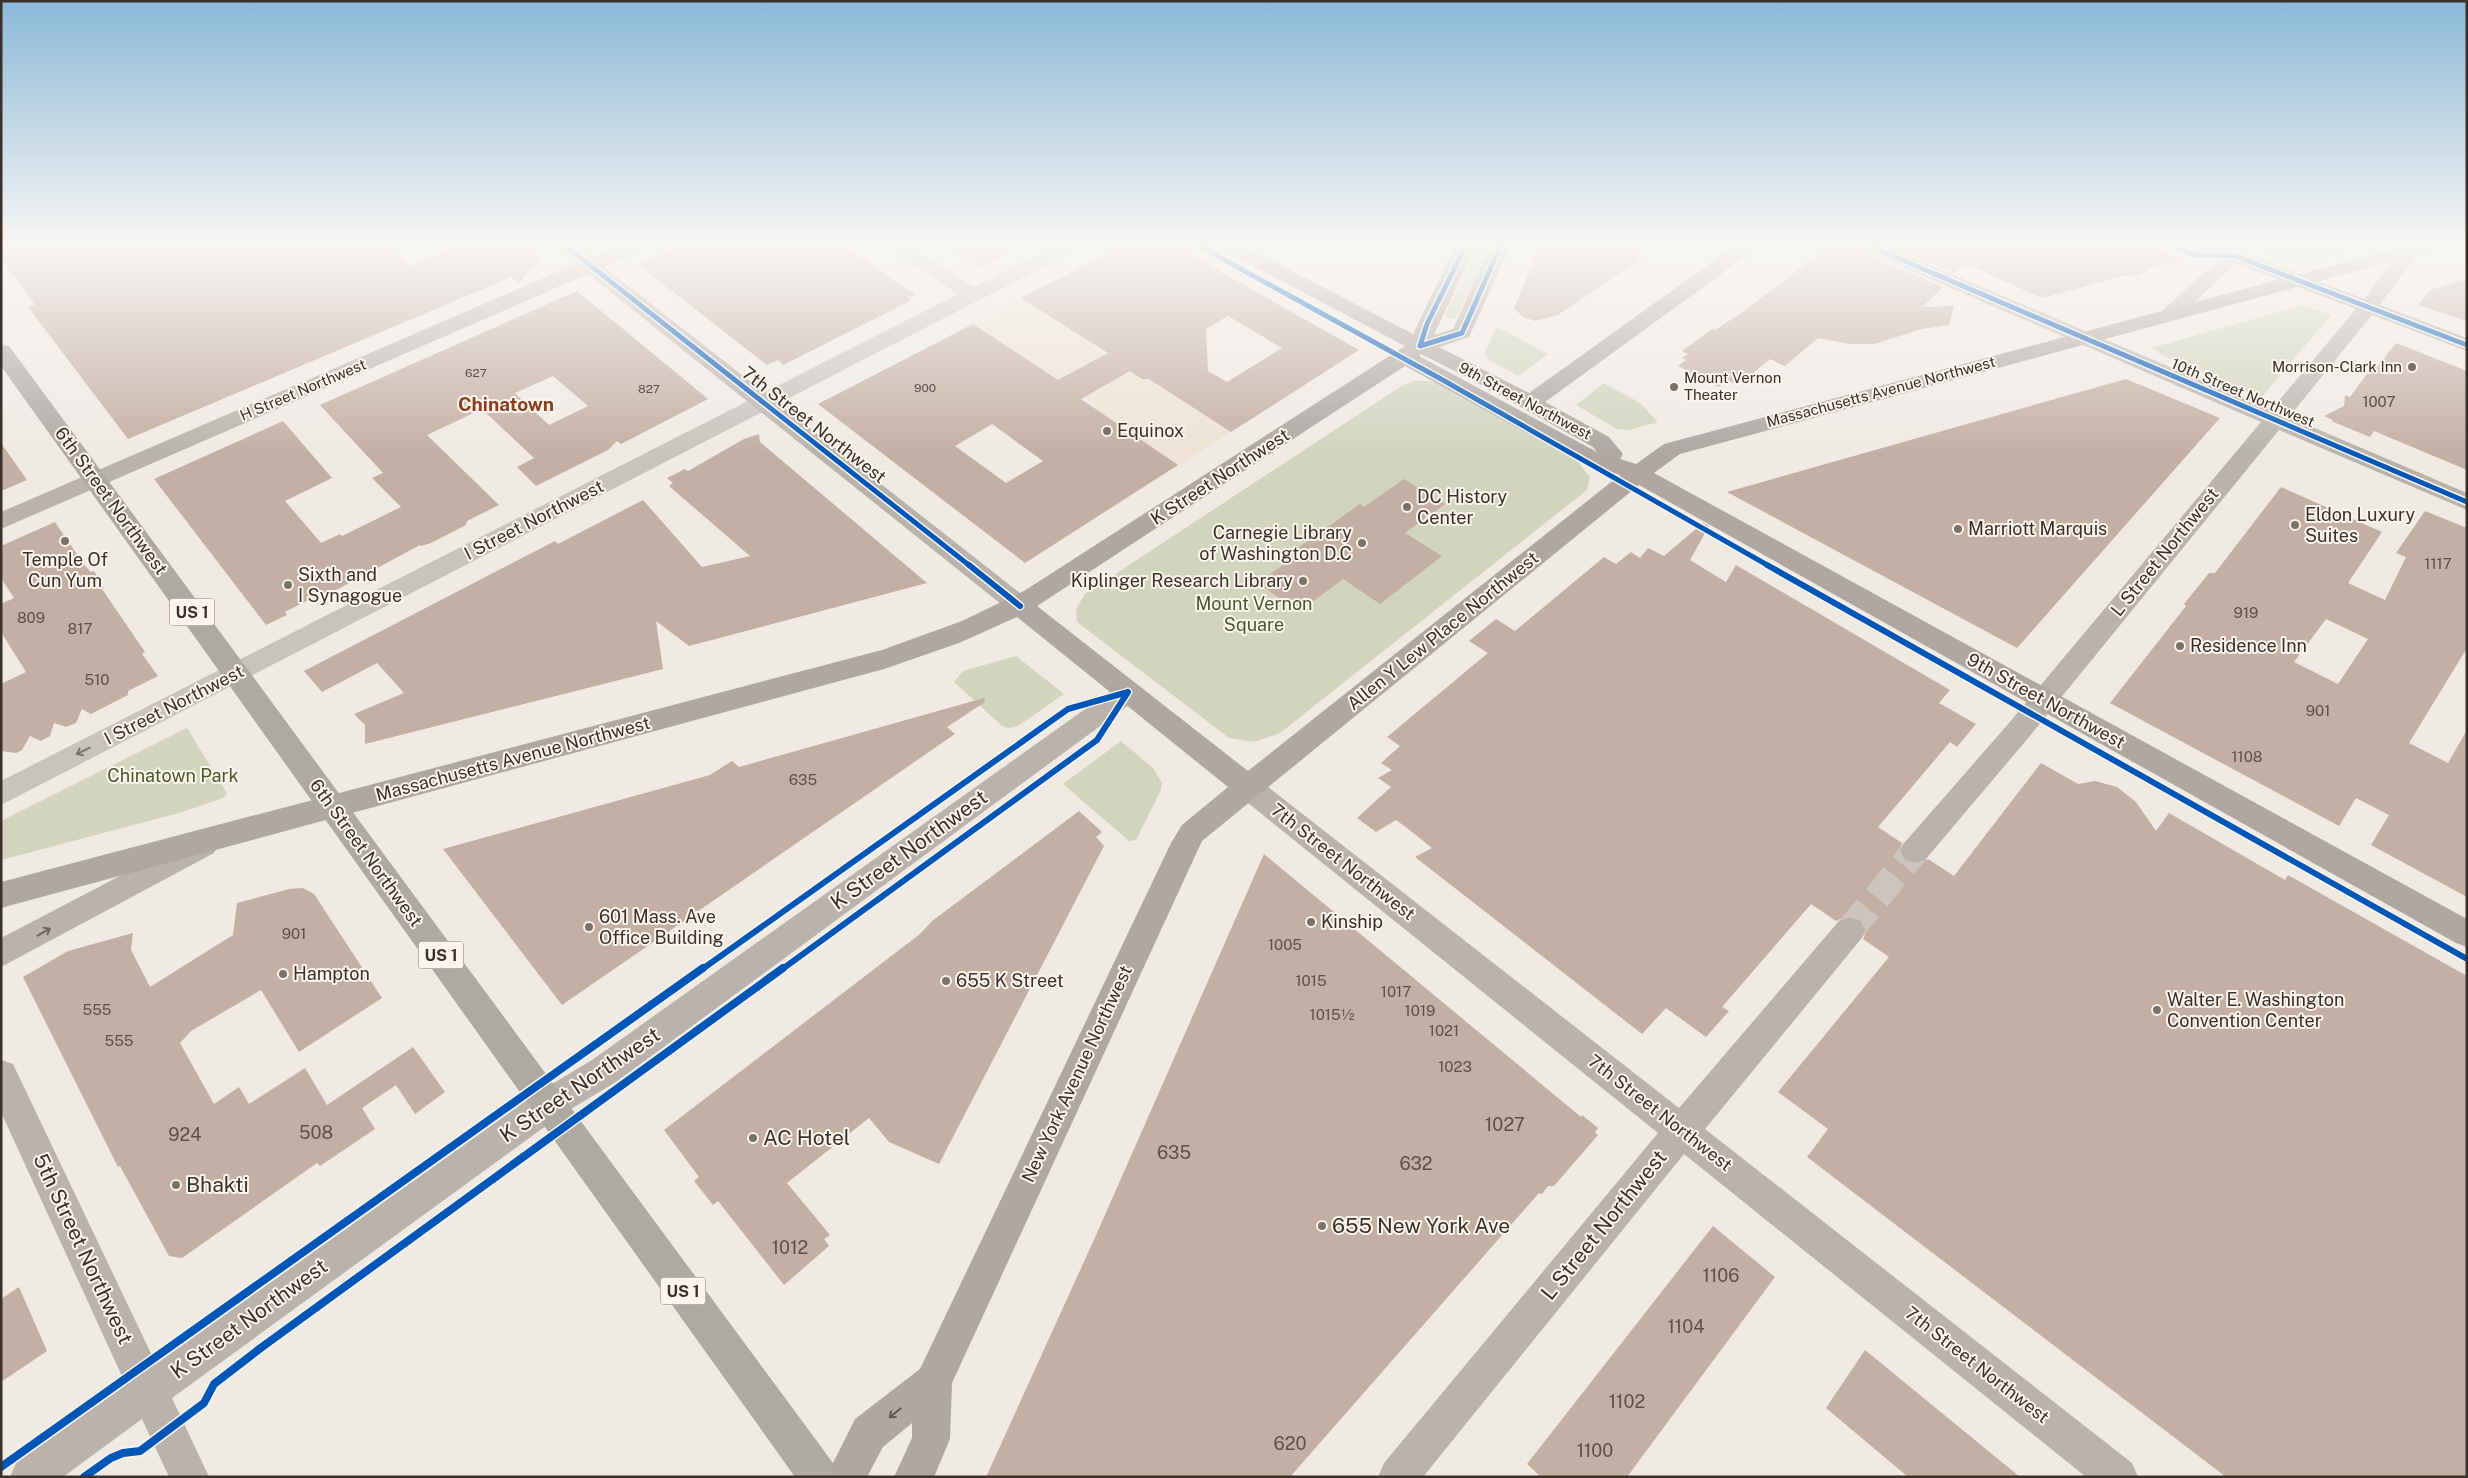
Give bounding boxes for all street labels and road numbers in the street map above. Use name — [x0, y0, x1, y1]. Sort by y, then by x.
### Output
street label: Massachusetts Avenue Northwest — [1765, 353, 1997, 430]
street label: H Street Northwest — [237, 355, 369, 424]
street label: 10th Street Northwest — [2169, 355, 2317, 430]
street label: 9th Street Northwest — [1456, 358, 1595, 443]
street label: 7th Street Northwest — [738, 362, 890, 487]
street label: 6th Street Northwest — [51, 423, 172, 579]
street label: K Street Northwest — [1147, 424, 1293, 529]
street label: I Street Northwest — [460, 475, 607, 564]
street label: L Street Northwest — [2106, 483, 2223, 620]
street label: Allen Y Lew Place Northwest — [1343, 547, 1542, 714]
road number: US 1 — [170, 598, 214, 626]
street label: 9th Street Northwest — [1964, 648, 2129, 753]
street label: I Street Northwest — [100, 660, 247, 749]
street label: Massachusetts Avenue Northwest — [373, 712, 652, 805]
street label: 6th Street Northwest — [306, 775, 427, 931]
street label: K Street Northwest — [825, 784, 992, 915]
street label: 7th Street Northwest — [1267, 799, 1419, 924]
road number: US 1 — [418, 942, 464, 968]
street label: New York Avenue Northwest — [1017, 962, 1136, 1186]
street label: K Street Northwest — [495, 1022, 665, 1147]
street label: 7th Street Northwest — [1584, 1050, 1736, 1175]
street label: L Street Northwest — [1535, 1145, 1672, 1305]
street label: 5th Street Northwest — [28, 1150, 139, 1348]
street label: K Street Northwest — [165, 1253, 332, 1384]
road number: US 1 — [660, 1278, 706, 1304]
street label: 7th Street Northwest — [1901, 1302, 2053, 1427]

